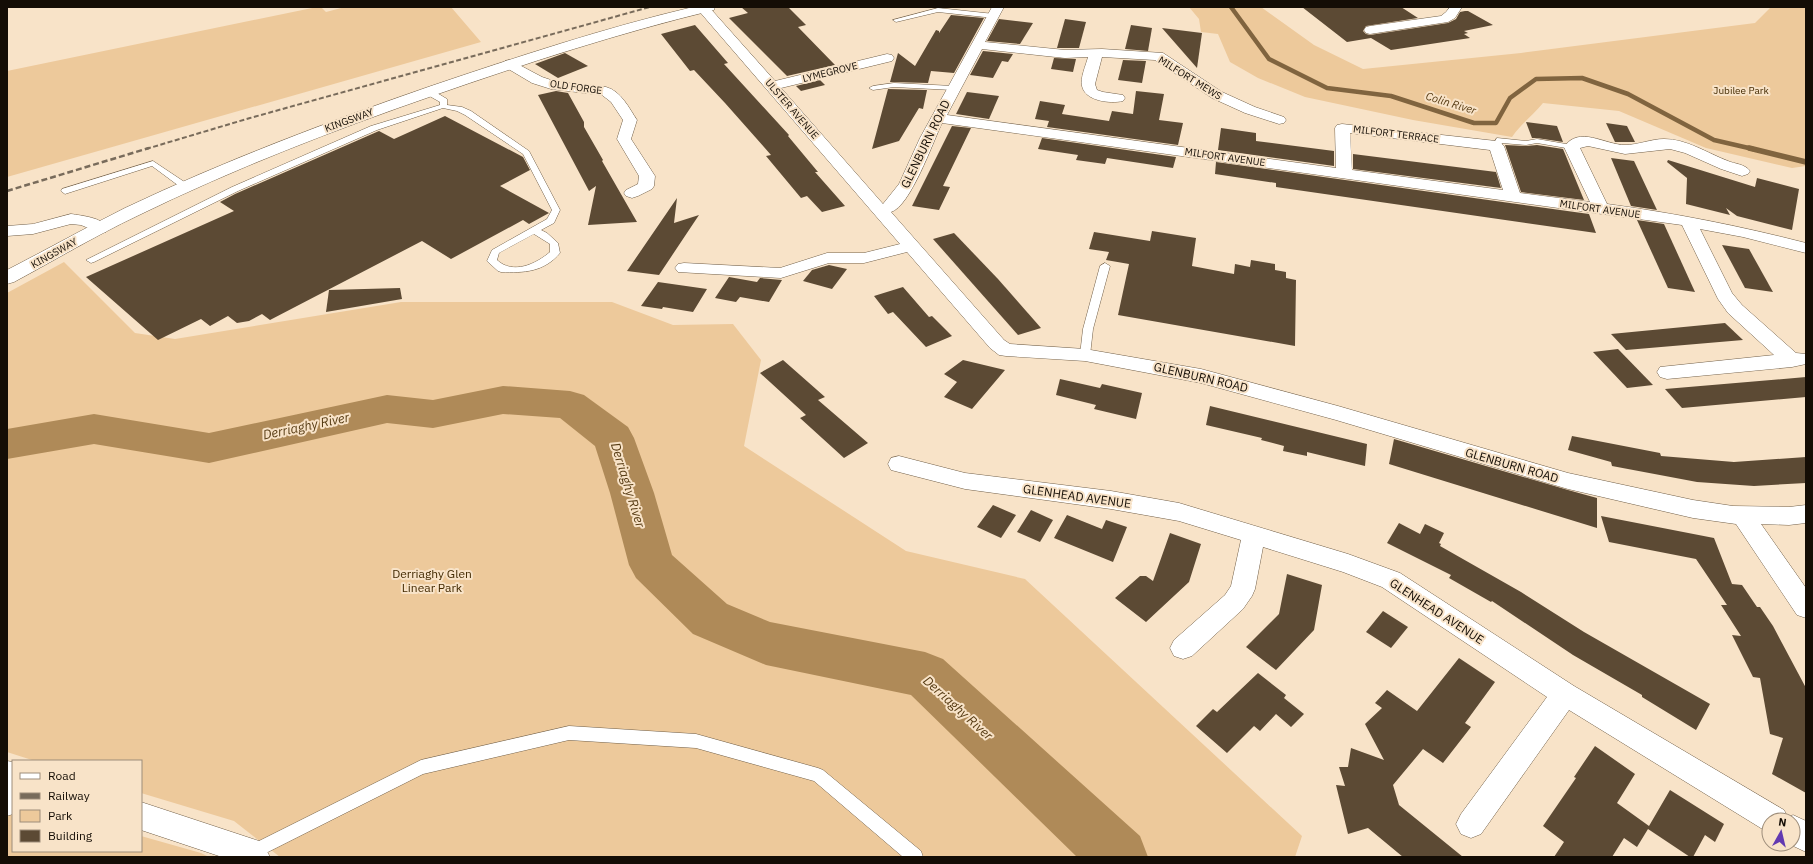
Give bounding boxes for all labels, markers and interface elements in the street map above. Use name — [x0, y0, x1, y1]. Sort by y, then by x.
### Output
street label: MILFORT MEWS — [1156, 53, 1224, 103]
street label: LYMEGROVE — [801, 59, 859, 85]
street label: ULSTER AVENUE — [762, 76, 822, 142]
street label: OLD FORGE — [549, 77, 603, 97]
park label: Jubilee Park — [1713, 84, 1769, 97]
water label: Colin River — [1424, 89, 1479, 118]
street label: GLENBURN ROAD — [897, 97, 953, 191]
street label: KINGSWAY — [323, 105, 375, 135]
street label: MILFORT TERRACE — [1352, 122, 1440, 146]
street label: MILFORT AVENUE — [1184, 145, 1266, 169]
street label: MILFORT AVENUE — [1559, 197, 1641, 221]
street label: KINGSWAY — [29, 235, 79, 271]
street label: GLENBURN ROAD — [1152, 359, 1250, 395]
water label: Derriaghy River — [261, 408, 352, 443]
water label: Derriaghy River — [607, 440, 649, 531]
street label: GLENBURN ROAD — [1464, 445, 1560, 485]
street label: GLENHEAD AVENUE — [1022, 481, 1132, 511]
park label: Derriaghy Glen Linear Park — [392, 566, 472, 595]
street label: GLENHEAD AVENUE — [1387, 575, 1487, 647]
water label: Derriaghy River — [920, 672, 997, 745]
legend — [12, 760, 142, 852]
text: Road — [48, 768, 76, 783]
text: Railway — [48, 788, 90, 803]
text: Park — [48, 808, 73, 823]
north arrow — [1761, 812, 1801, 852]
text: N — [1777, 815, 1787, 830]
text: Building — [48, 828, 93, 843]

